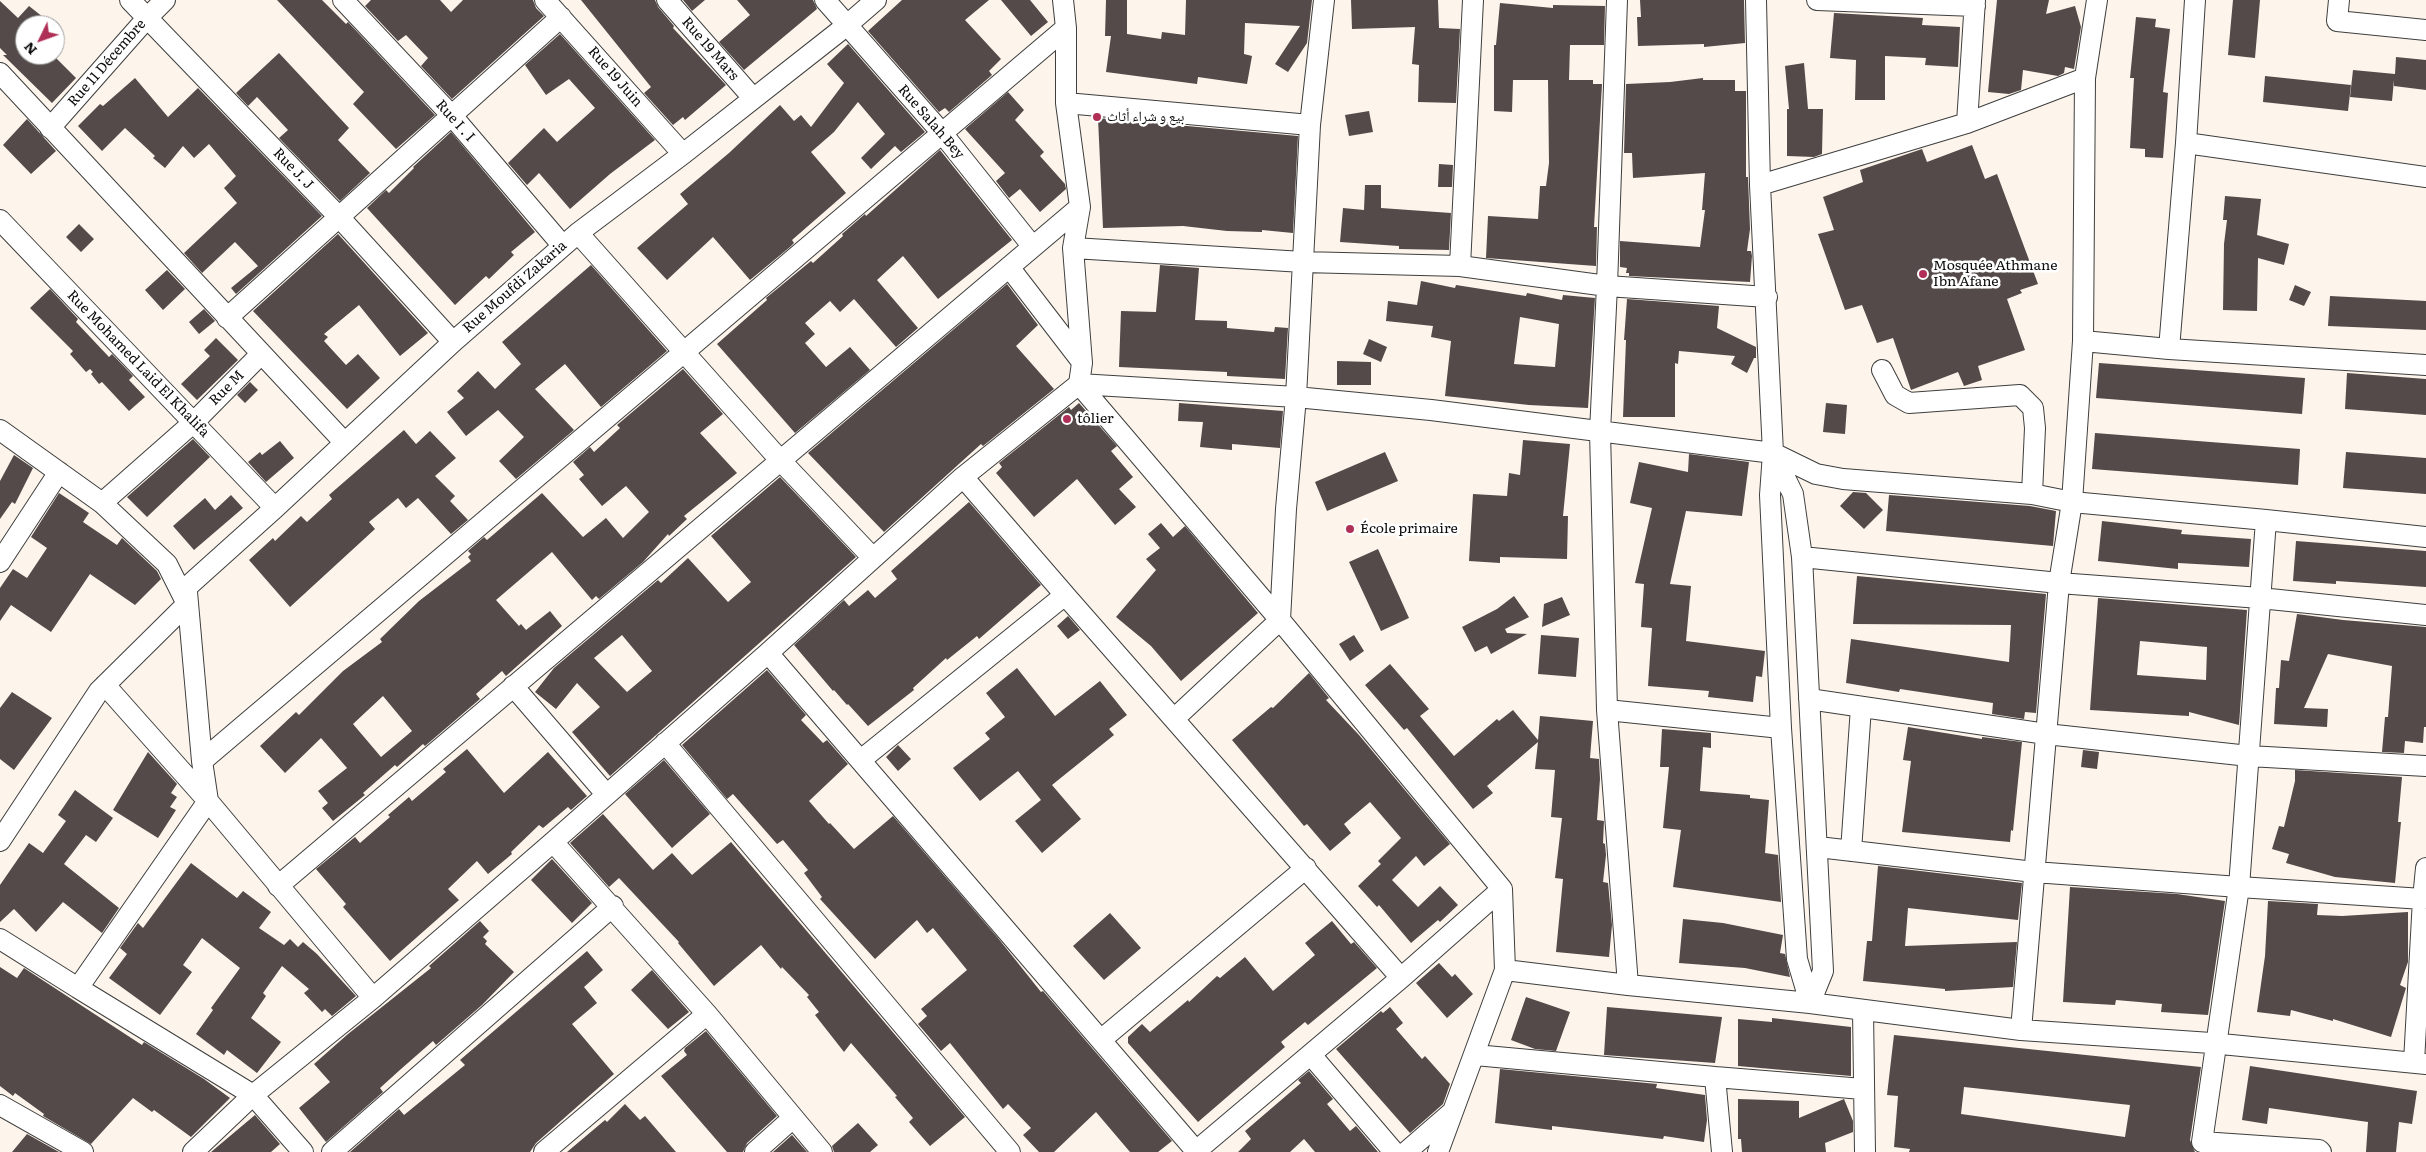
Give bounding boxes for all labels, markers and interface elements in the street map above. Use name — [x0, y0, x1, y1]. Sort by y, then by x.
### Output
street label: Rue 19 Mars — [678, 14, 742, 84]
north arrow — [15, 15, 65, 65]
street label: Rue 11 Décembre — [65, 16, 149, 110]
text: N — [18, 38, 41, 60]
street label: Rue 19 Juin — [584, 43, 646, 111]
street label: Rue Salah Bey — [894, 81, 968, 163]
street label: Rue I . I — [432, 97, 478, 145]
place label: بيع و شراء أثاث — [1107, 109, 1184, 125]
marker: بيع و شراء أثاث — [1091, 111, 1103, 123]
street label: Rue J. J — [269, 145, 317, 193]
street label: Rue Moufdi Zakaria — [460, 237, 570, 337]
place label: Mosquée Athmane Ibn Afane — [1933, 258, 2057, 290]
marker: Mosquée Athmane Ibn Afane — [1917, 268, 1929, 280]
street label: Rue Mohamed Laid El Khalifa — [63, 287, 213, 441]
street label: Rue M — [206, 367, 248, 409]
place label: tôlier — [1077, 411, 1114, 427]
marker: tôlier — [1061, 413, 1073, 425]
place label: École primaire — [1360, 521, 1458, 537]
marker: École primaire — [1344, 523, 1356, 535]

